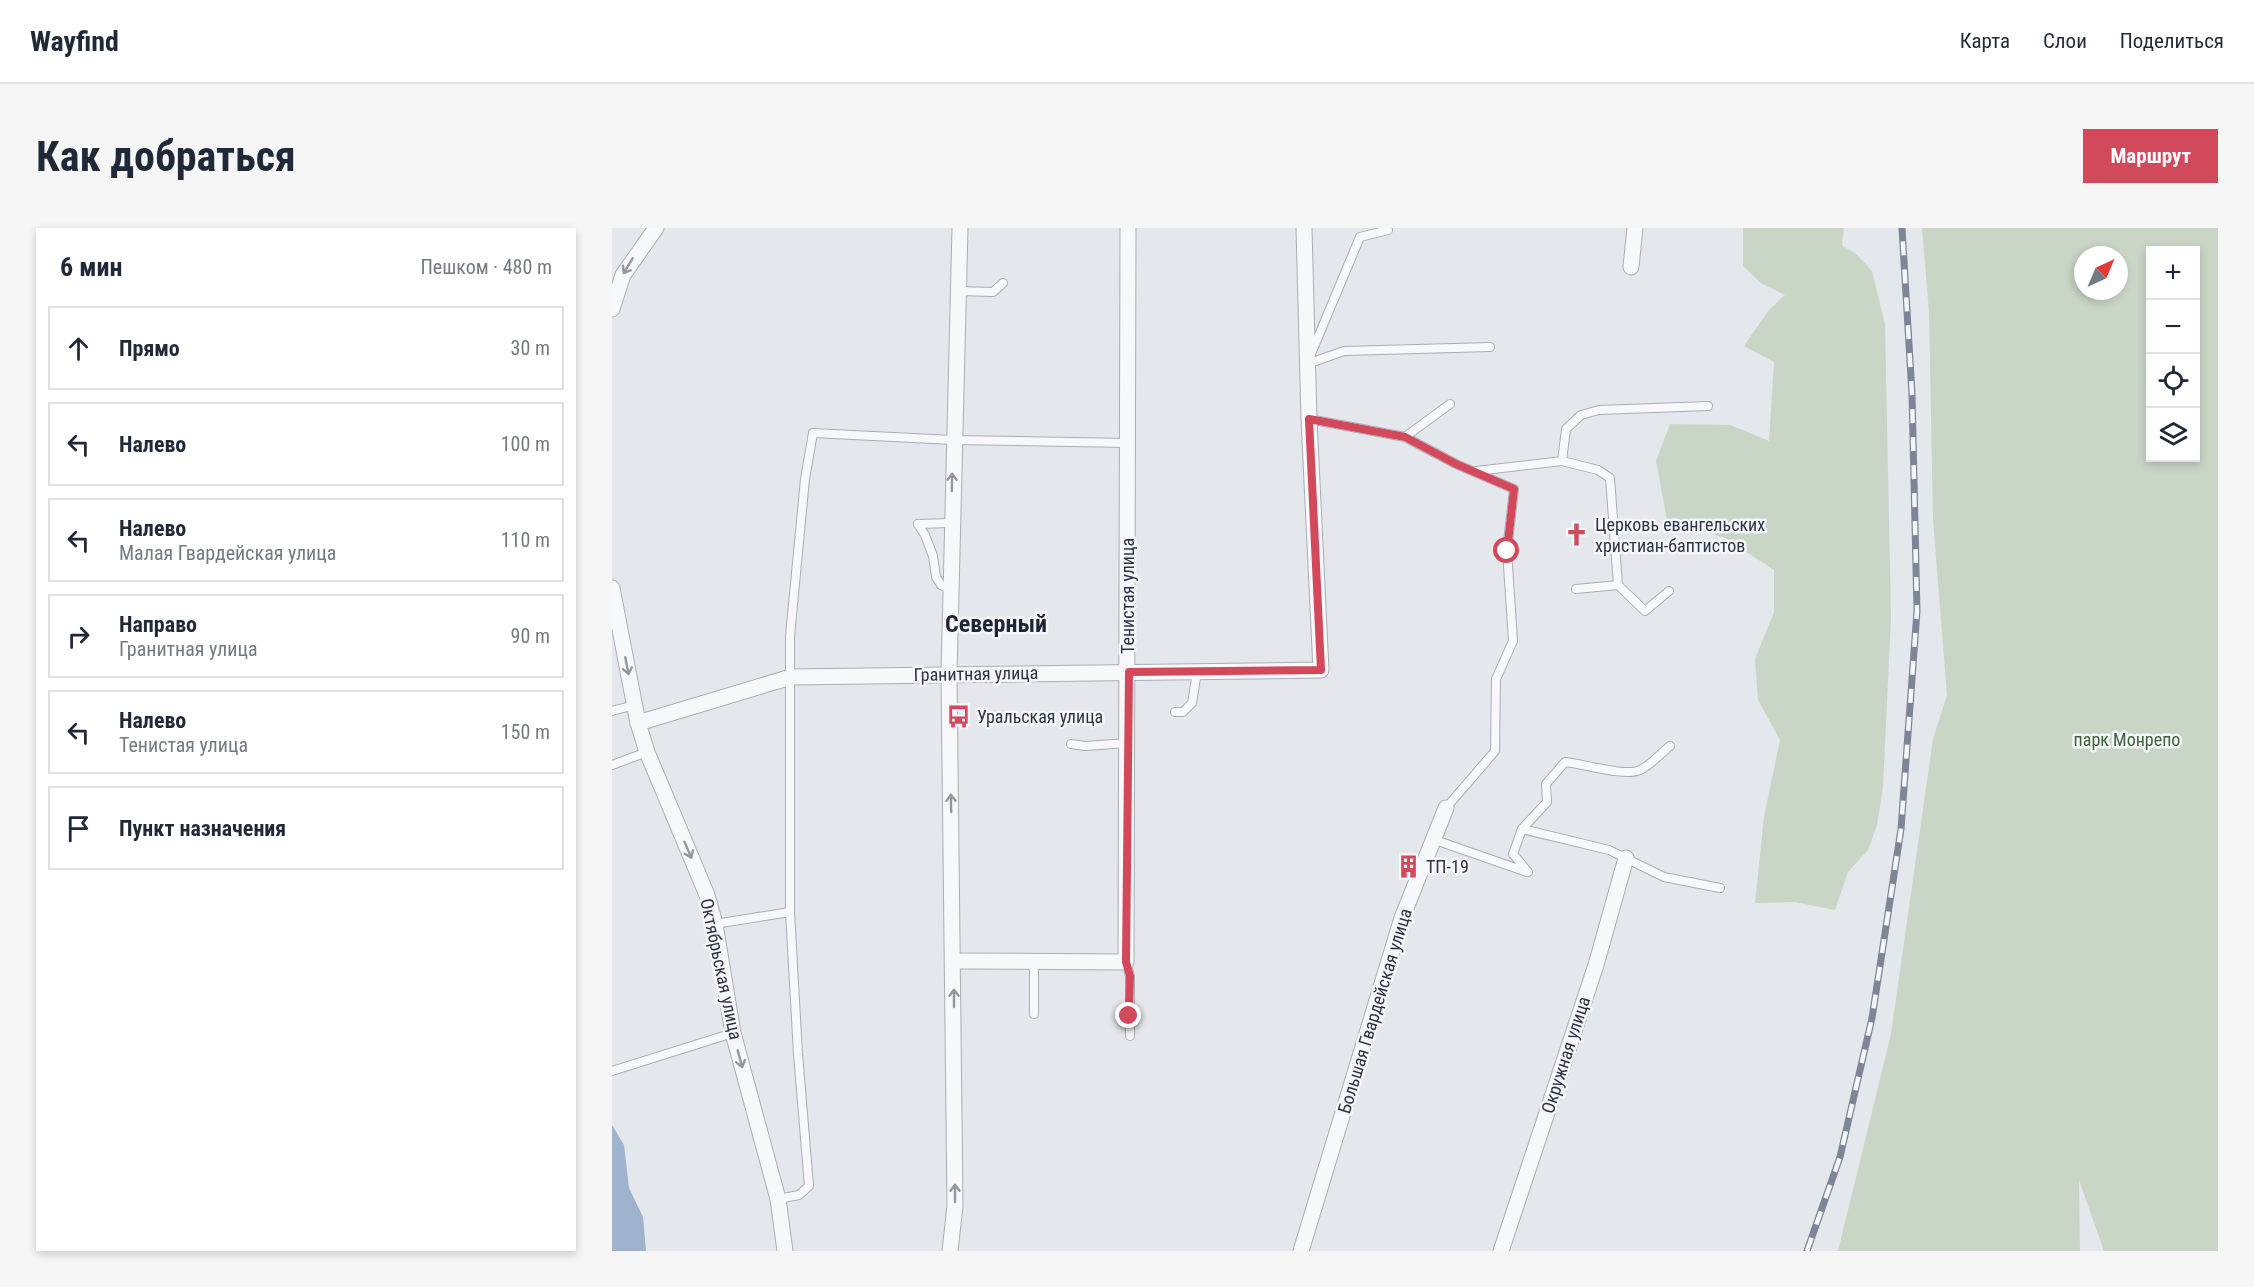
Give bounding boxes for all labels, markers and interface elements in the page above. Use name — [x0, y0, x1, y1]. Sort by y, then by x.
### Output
text: Wayfind — [30, 25, 119, 58]
text: Карта — [1960, 29, 2010, 53]
text: Слои — [2043, 29, 2087, 53]
text: Поделиться — [2120, 29, 2224, 53]
button: Маршрут — [2083, 129, 2218, 183]
text: Как добраться — [36, 132, 296, 181]
north arrow — [2074, 246, 2128, 300]
map controls — [2146, 246, 2200, 462]
button: + — [2146, 246, 2200, 300]
text: 6 мин — [60, 252, 122, 282]
text: Пешком · 480 m — [420, 255, 552, 279]
one-way arrow — [622, 257, 634, 274]
button: − — [2146, 300, 2200, 354]
icon: ahead — [62, 332, 95, 365]
text: Прямо — [119, 336, 180, 361]
text: 30 m — [511, 336, 550, 360]
button: locate — [2146, 354, 2200, 408]
button: layers — [2146, 408, 2200, 462]
icon: left — [62, 428, 95, 461]
text: Налево — [119, 432, 186, 457]
text: 100 m — [501, 432, 550, 456]
one-way arrow — [946, 472, 958, 492]
place label: Церковь евангельских христиан-баптистов — [1595, 514, 1765, 556]
text: Налево — [119, 516, 186, 541]
church icon: Церковь евангельских христиан-баптистов — [1564, 522, 1590, 548]
icon: left — [62, 524, 95, 557]
text: 110 m — [501, 528, 550, 552]
route start — [1493, 537, 1519, 563]
street label: Тенистая улица — [1117, 538, 1138, 654]
text: Малая Гвардейская улица — [119, 541, 336, 565]
district label: Северный — [945, 610, 1047, 638]
text: Направо — [119, 612, 197, 637]
icon: right — [62, 620, 95, 653]
text: 90 m — [511, 624, 550, 648]
text: Гранитная улица — [119, 637, 257, 661]
one-way arrow — [622, 656, 633, 675]
street label: Гранитная улица — [914, 662, 1038, 685]
bus stop icon: Уральская улица — [946, 704, 972, 730]
place label: Уральская улица — [977, 706, 1103, 727]
text: Налево — [119, 708, 186, 733]
icon: left — [62, 716, 95, 749]
text: 150 m — [501, 720, 550, 744]
park label: парк Монрепо — [2074, 729, 2180, 750]
text: Тенистая улица — [119, 733, 248, 757]
one-way arrow — [945, 793, 957, 813]
icon: arrive — [62, 812, 95, 845]
text: Пункт назначения — [119, 816, 286, 841]
one-way arrow — [683, 841, 694, 859]
building icon: ТП-19 — [1395, 854, 1421, 880]
place label: ТП-19 — [1426, 856, 1469, 877]
street label: Октябрьская улица — [696, 896, 747, 1041]
street label: Большая Гвардейская улица — [1333, 906, 1416, 1116]
one-way arrow — [948, 988, 960, 1008]
street label: Окружная улица — [1537, 994, 1594, 1116]
route end — [1115, 1002, 1141, 1028]
one-way arrow — [735, 1049, 747, 1068]
one-way arrow — [949, 1183, 961, 1203]

